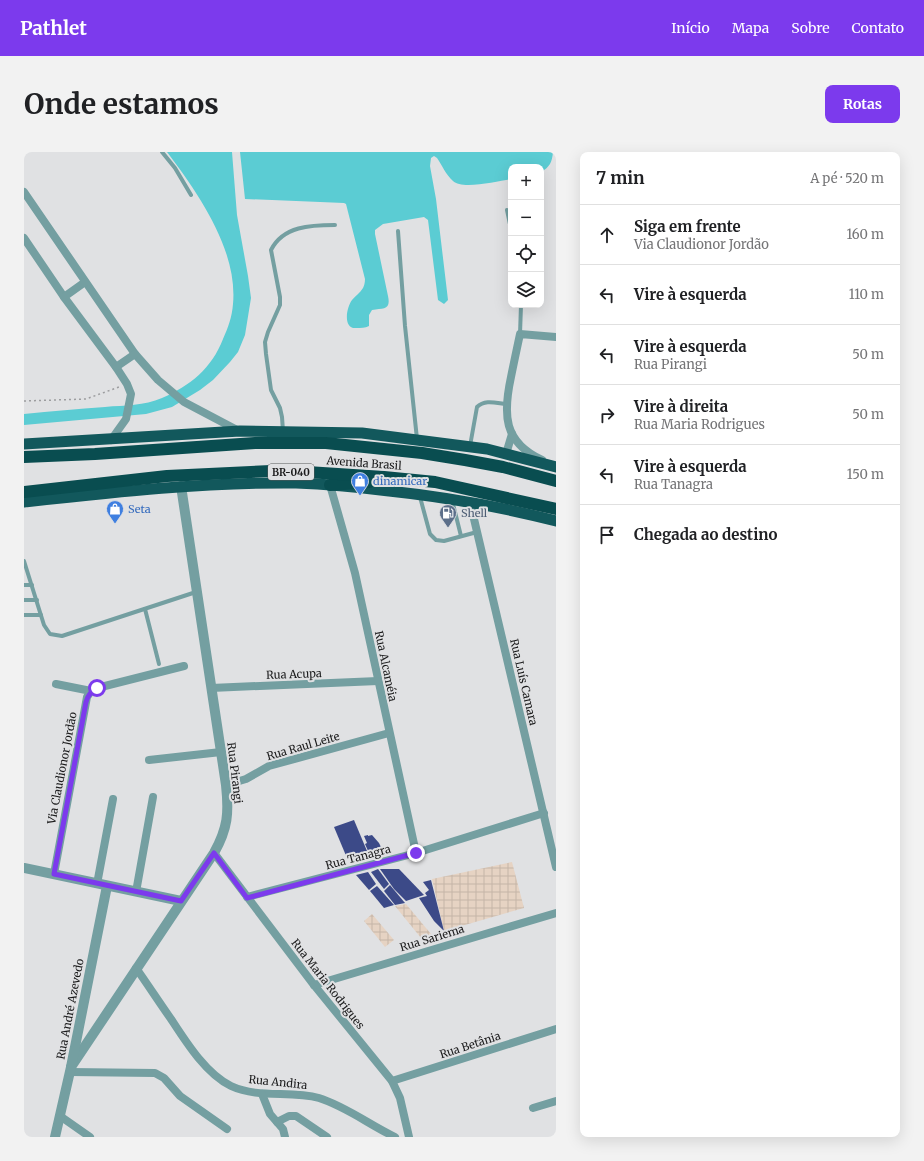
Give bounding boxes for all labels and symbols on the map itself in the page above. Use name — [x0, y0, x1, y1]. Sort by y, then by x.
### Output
street label: Avenida Brasil — [325, 453, 403, 473]
road number: BR-040 — [268, 464, 314, 480]
shop icon: dinamicar — [350, 471, 370, 496]
place label: dinamicar — [373, 474, 427, 488]
shop icon: Seta — [105, 499, 125, 524]
place label: Seta — [128, 502, 151, 516]
fuel station icon: Shell — [438, 503, 458, 528]
place label: Shell — [461, 506, 488, 520]
street label: Rua Alcaméia — [372, 629, 400, 703]
street label: Rua Luís Camara — [507, 637, 541, 727]
street label: Rua Acupa — [266, 666, 322, 682]
route start — [88, 679, 106, 697]
street label: Via Claudionor Jordão — [44, 710, 80, 826]
street label: Rua Raul Leite — [265, 729, 341, 763]
street label: Rua Pirangi — [224, 742, 246, 805]
street label: Rua Tanagra — [324, 842, 392, 872]
route end — [407, 844, 425, 862]
street label: Rua Sariema — [398, 922, 466, 954]
street label: Rua Maria Rodrigues — [288, 936, 368, 1032]
street label: Rua André Azevedo — [53, 957, 87, 1061]
street label: Rua Betânia — [438, 1029, 502, 1061]
street label: Rua Andira — [248, 1072, 308, 1092]

